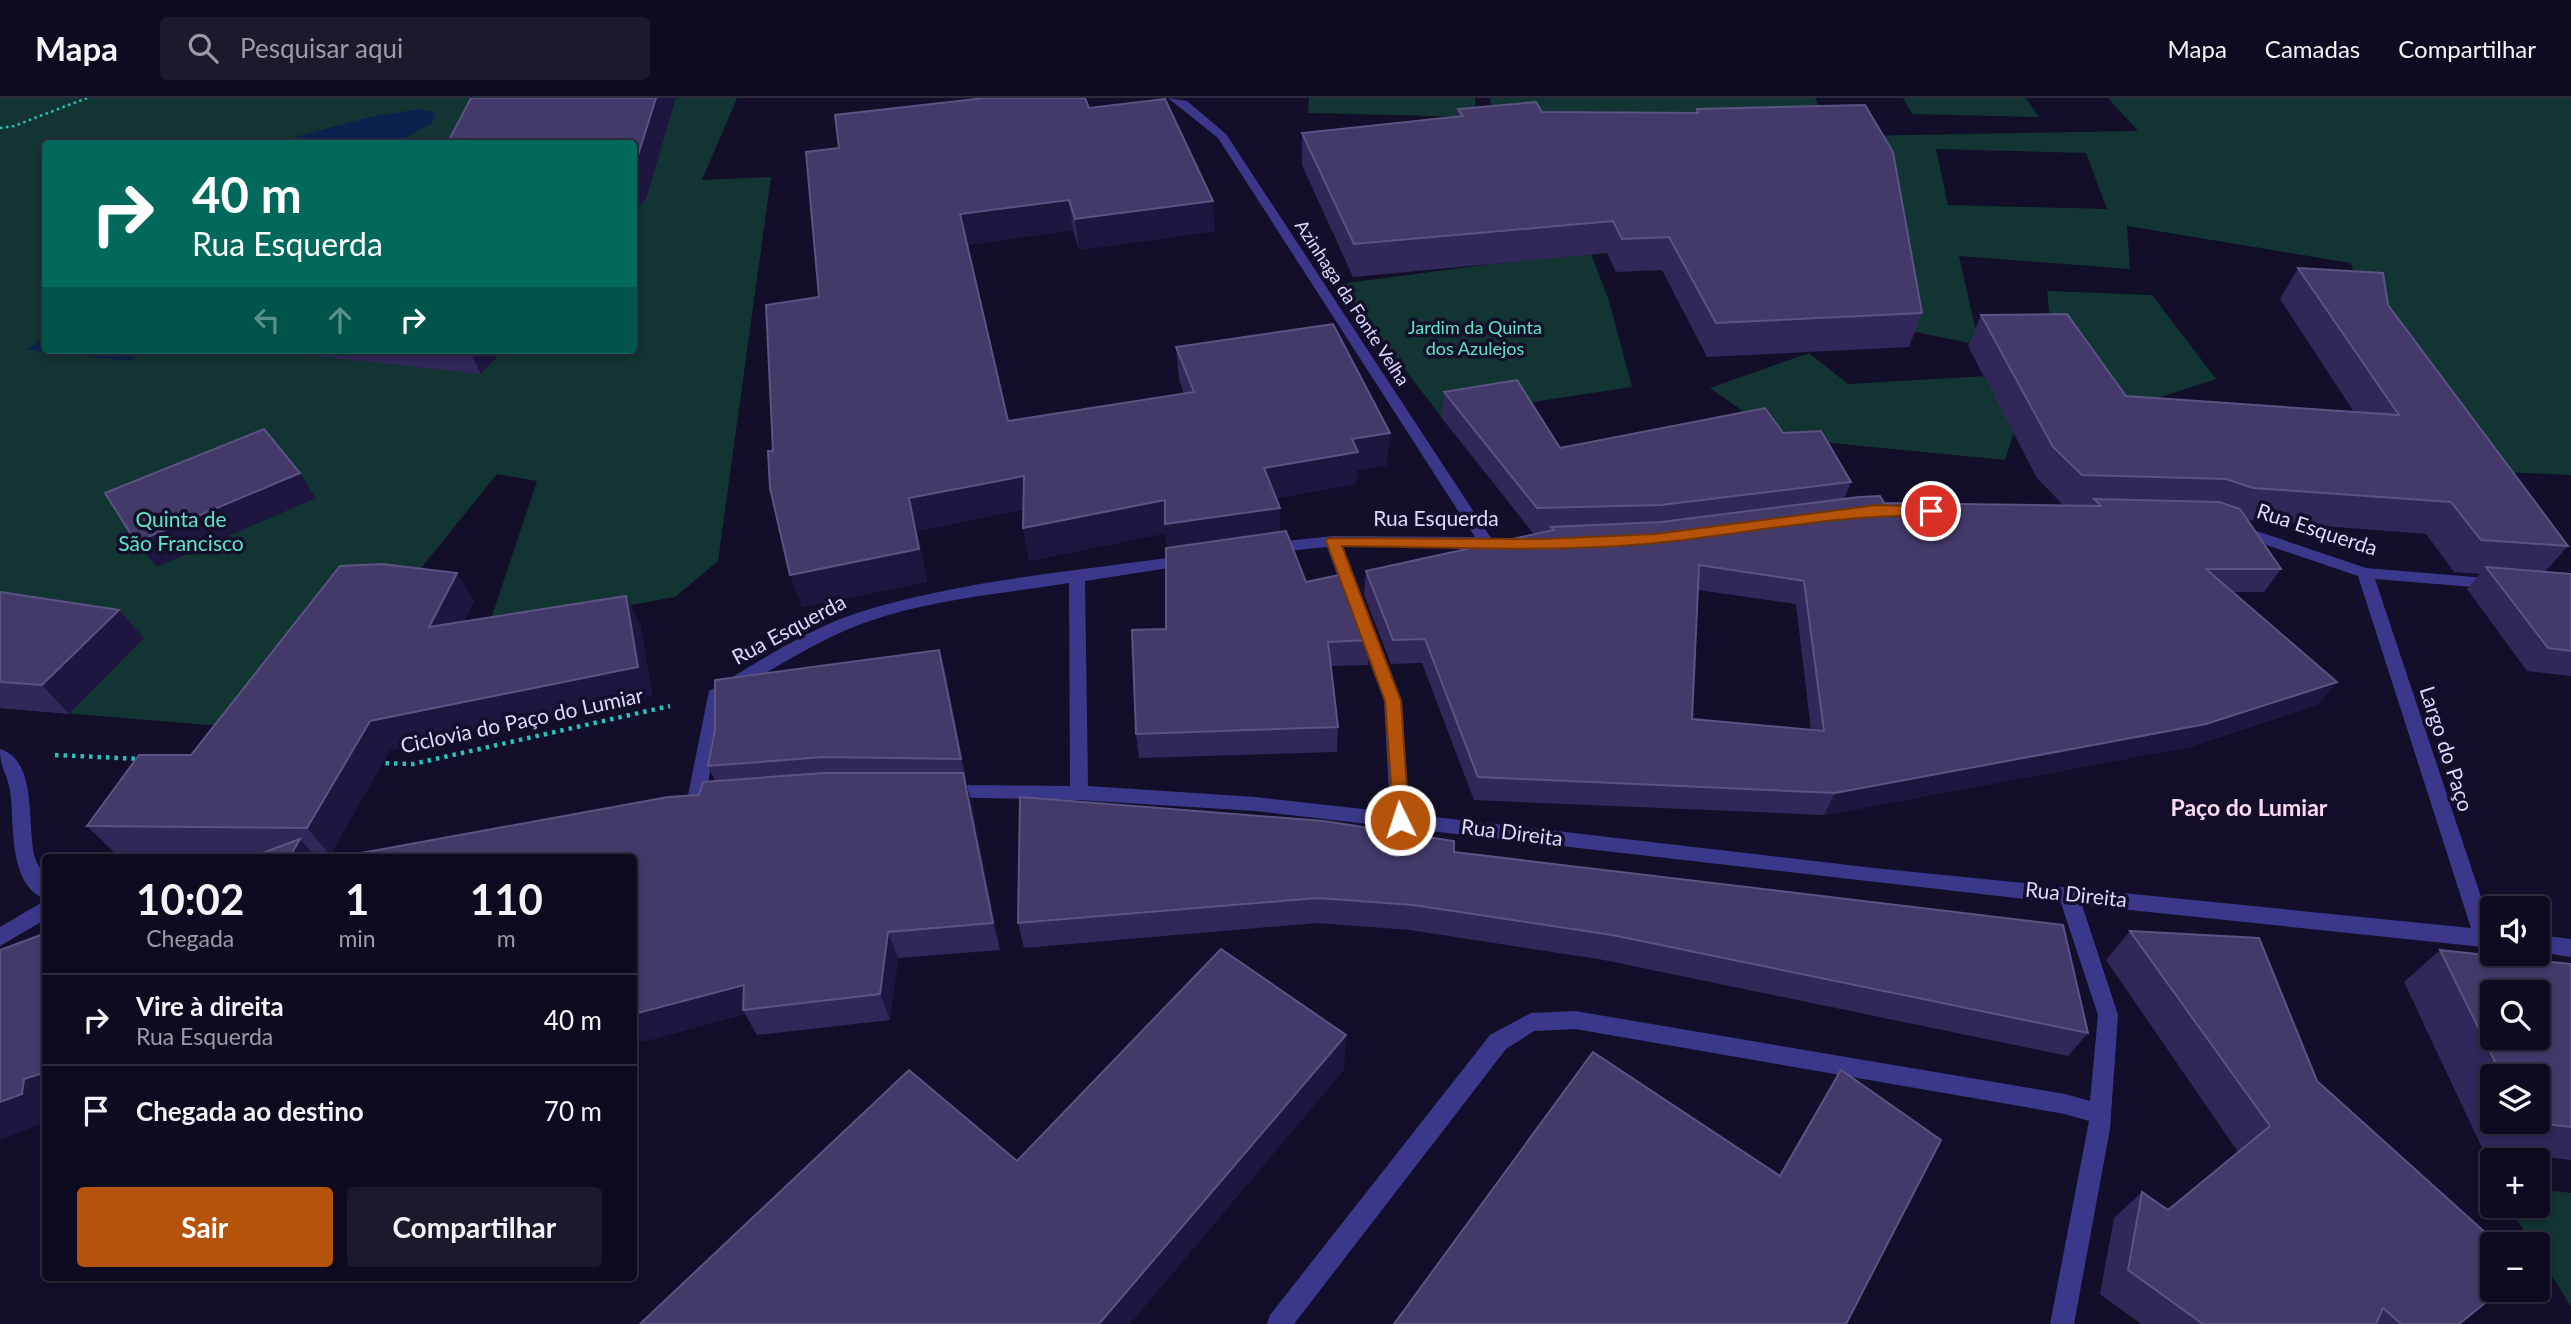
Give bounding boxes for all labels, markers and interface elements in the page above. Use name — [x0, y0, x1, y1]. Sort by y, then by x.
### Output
search box — [160, 17, 650, 80]
text: Mapa — [35, 28, 118, 68]
icon: search — [184, 29, 222, 67]
text: Pesquisar aqui — [240, 32, 403, 64]
text: Mapa — [2168, 34, 2227, 63]
text: Camadas — [2265, 34, 2360, 63]
text: Compartilhar — [2398, 34, 2536, 63]
text: 40 m — [192, 165, 302, 223]
icon: right — [77, 168, 168, 259]
street label: Azinhaga da Fonte Velha — [1291, 215, 1415, 389]
text: Rua Esquerda — [192, 224, 383, 263]
icon: left — [248, 301, 286, 339]
icon: ahead — [321, 301, 359, 339]
icon: right — [394, 301, 432, 339]
park label: Jardim da Quinta dos Azulejos — [1408, 316, 1542, 359]
pin — [1901, 481, 1961, 541]
icon: arrive — [1912, 492, 1950, 530]
street label: Rua Esquerda — [2254, 497, 2381, 560]
street label: Rua Esquerda — [1373, 505, 1499, 530]
park label: Quinta de São Francisco — [118, 506, 244, 555]
street label: Rua Esquerda — [727, 588, 849, 669]
street label: Ciclovia do Paço do Lumiar — [398, 681, 646, 757]
street label: Largo do Paço — [2415, 683, 2479, 814]
position arrow — [1363, 783, 1437, 857]
district label: Paço do Lumiar — [2171, 793, 2328, 821]
street label: Rua Direita — [1460, 813, 1565, 850]
text: 10:02 — [136, 874, 244, 924]
text: 1 — [345, 874, 369, 924]
text: 110 — [470, 874, 543, 924]
street label: Rua Direita — [2024, 876, 2128, 911]
map controls — [2480, 896, 2550, 1302]
button: sound — [2480, 896, 2550, 966]
text: Chegada — [146, 924, 234, 952]
text: min — [338, 924, 376, 952]
text: m — [497, 924, 516, 952]
button: search — [2480, 980, 2550, 1050]
text: Vire à direita — [136, 990, 284, 1022]
icon: right — [77, 1001, 115, 1039]
text: 40 m — [544, 1004, 602, 1036]
text: Rua Esquerda — [136, 1022, 273, 1050]
button: layers — [2480, 1064, 2550, 1134]
icon: arrive — [77, 1092, 115, 1130]
text: Chegada ao destino — [136, 1095, 364, 1127]
text: 70 m — [544, 1095, 602, 1127]
button: + — [2480, 1148, 2550, 1218]
button: Sair — [77, 1187, 333, 1267]
button: Compartilhar — [347, 1187, 602, 1267]
button: − — [2480, 1232, 2550, 1302]

